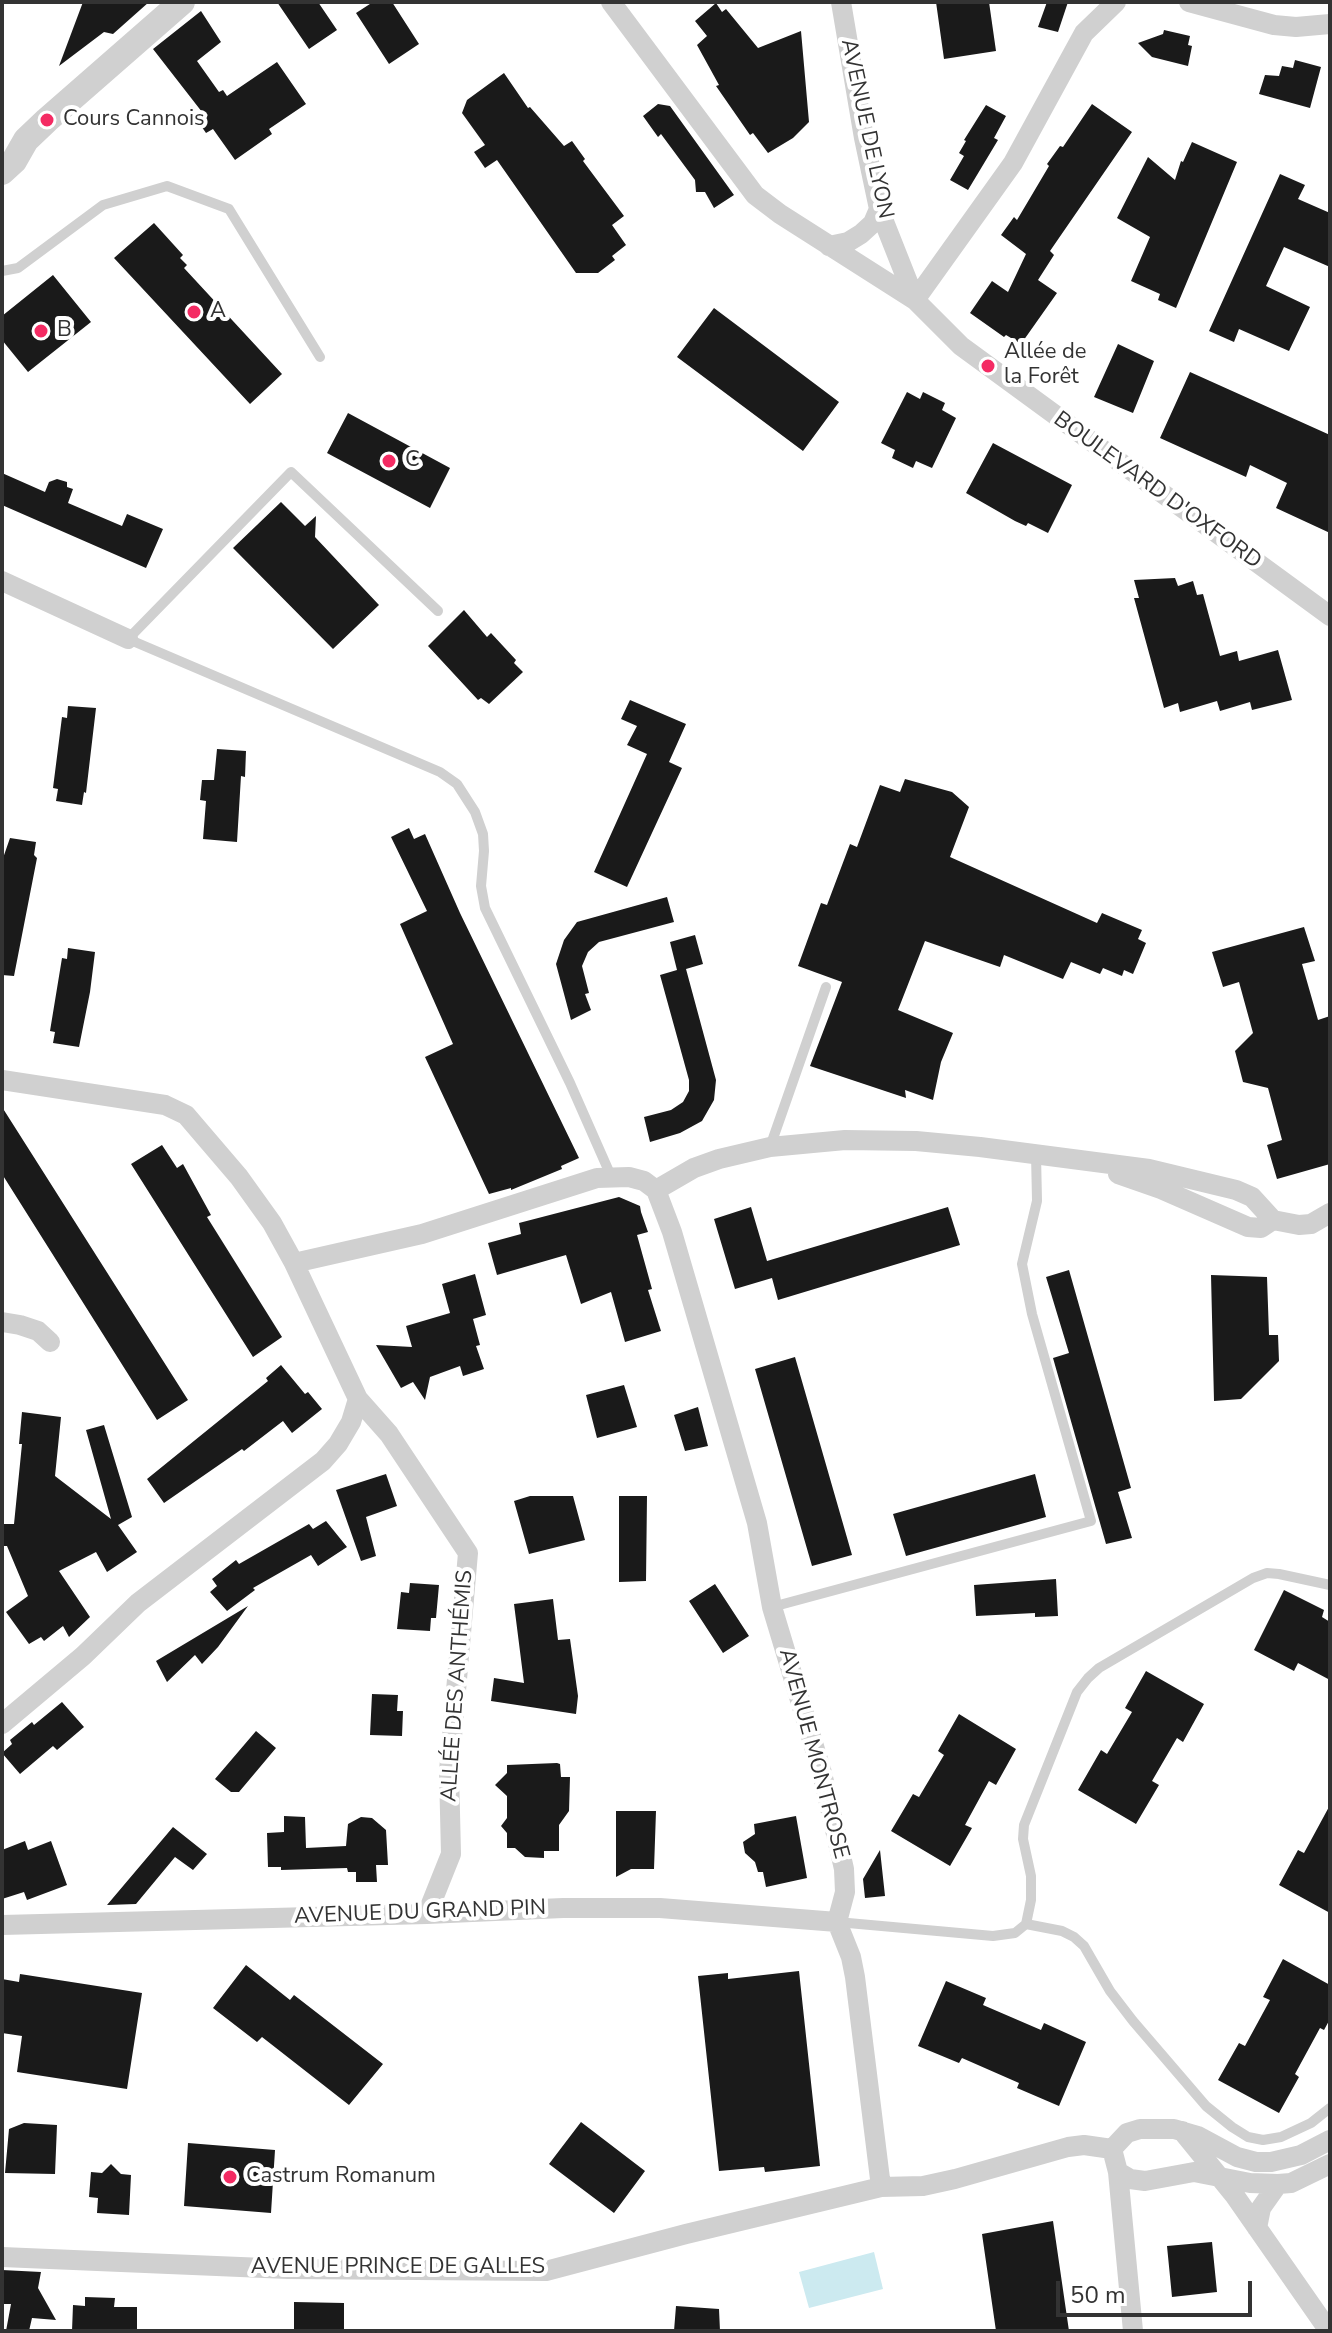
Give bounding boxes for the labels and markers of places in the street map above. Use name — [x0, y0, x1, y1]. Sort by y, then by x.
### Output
place label: Cours Cannois — [63, 107, 205, 133]
marker: Cours Cannois — [38, 111, 56, 129]
place label: A — [210, 299, 226, 325]
marker: A — [185, 303, 203, 321]
place label: B — [57, 318, 72, 344]
marker: B — [32, 322, 50, 340]
place label: Allée de la Forêt — [1004, 340, 1087, 392]
marker: Allée de la Forêt — [979, 357, 997, 375]
place label: C — [405, 448, 420, 474]
marker: C — [380, 452, 398, 470]
place label: Castrum Romanum — [246, 2164, 436, 2190]
marker: Castrum Romanum — [221, 2168, 239, 2186]

